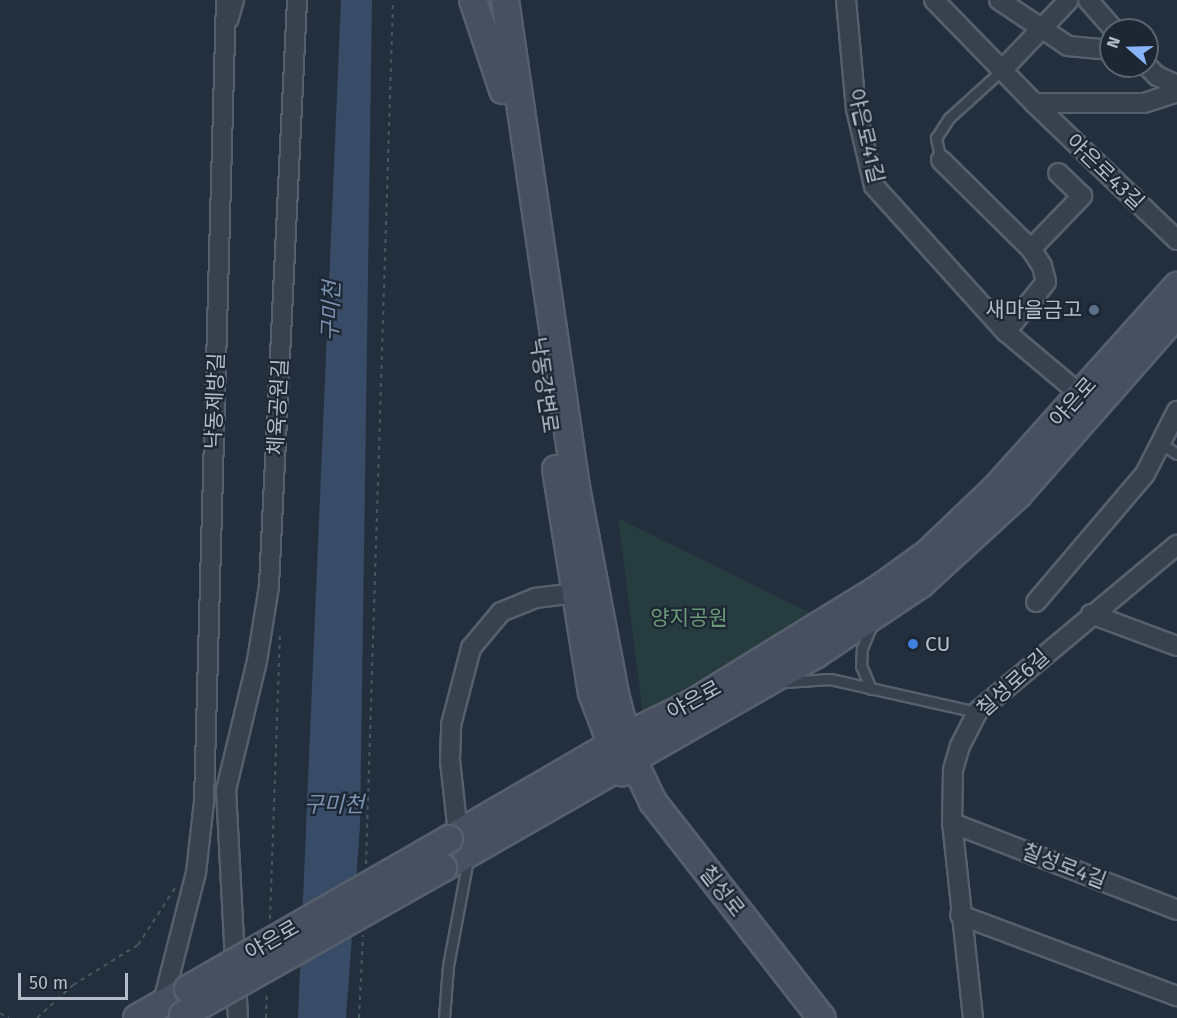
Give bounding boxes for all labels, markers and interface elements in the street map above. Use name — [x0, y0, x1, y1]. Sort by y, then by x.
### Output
north arrow — [1099, 18, 1159, 78]
text: N — [1103, 34, 1124, 51]
street label: 야은로41길 — [843, 86, 889, 186]
street label: 야은로43길 — [1061, 129, 1149, 215]
water label: 구미천 — [317, 280, 345, 342]
place label: 새마을금고 — [985, 297, 1082, 323]
marker: 새마을금고 — [1087, 303, 1101, 317]
street label: 낙동강변로 — [525, 335, 563, 435]
street label: 낙동제방길 — [201, 352, 229, 450]
street label: 체육공원길 — [263, 358, 293, 456]
street label: 야은로 — [1044, 372, 1102, 432]
park label: 양지공원 — [650, 605, 728, 631]
place label: CU — [925, 631, 950, 657]
marker: CU — [906, 637, 920, 651]
street label: 칠성로6길 — [972, 644, 1054, 722]
street label: 야은로 — [663, 675, 725, 725]
water label: 구미천 — [304, 792, 364, 818]
street label: 칠성로4길 — [1018, 838, 1110, 894]
street label: 칠성로 — [694, 860, 750, 922]
street label: 야은로 — [241, 915, 303, 965]
scale bar — [21, 961, 130, 999]
text: 50 m — [29, 972, 68, 994]

